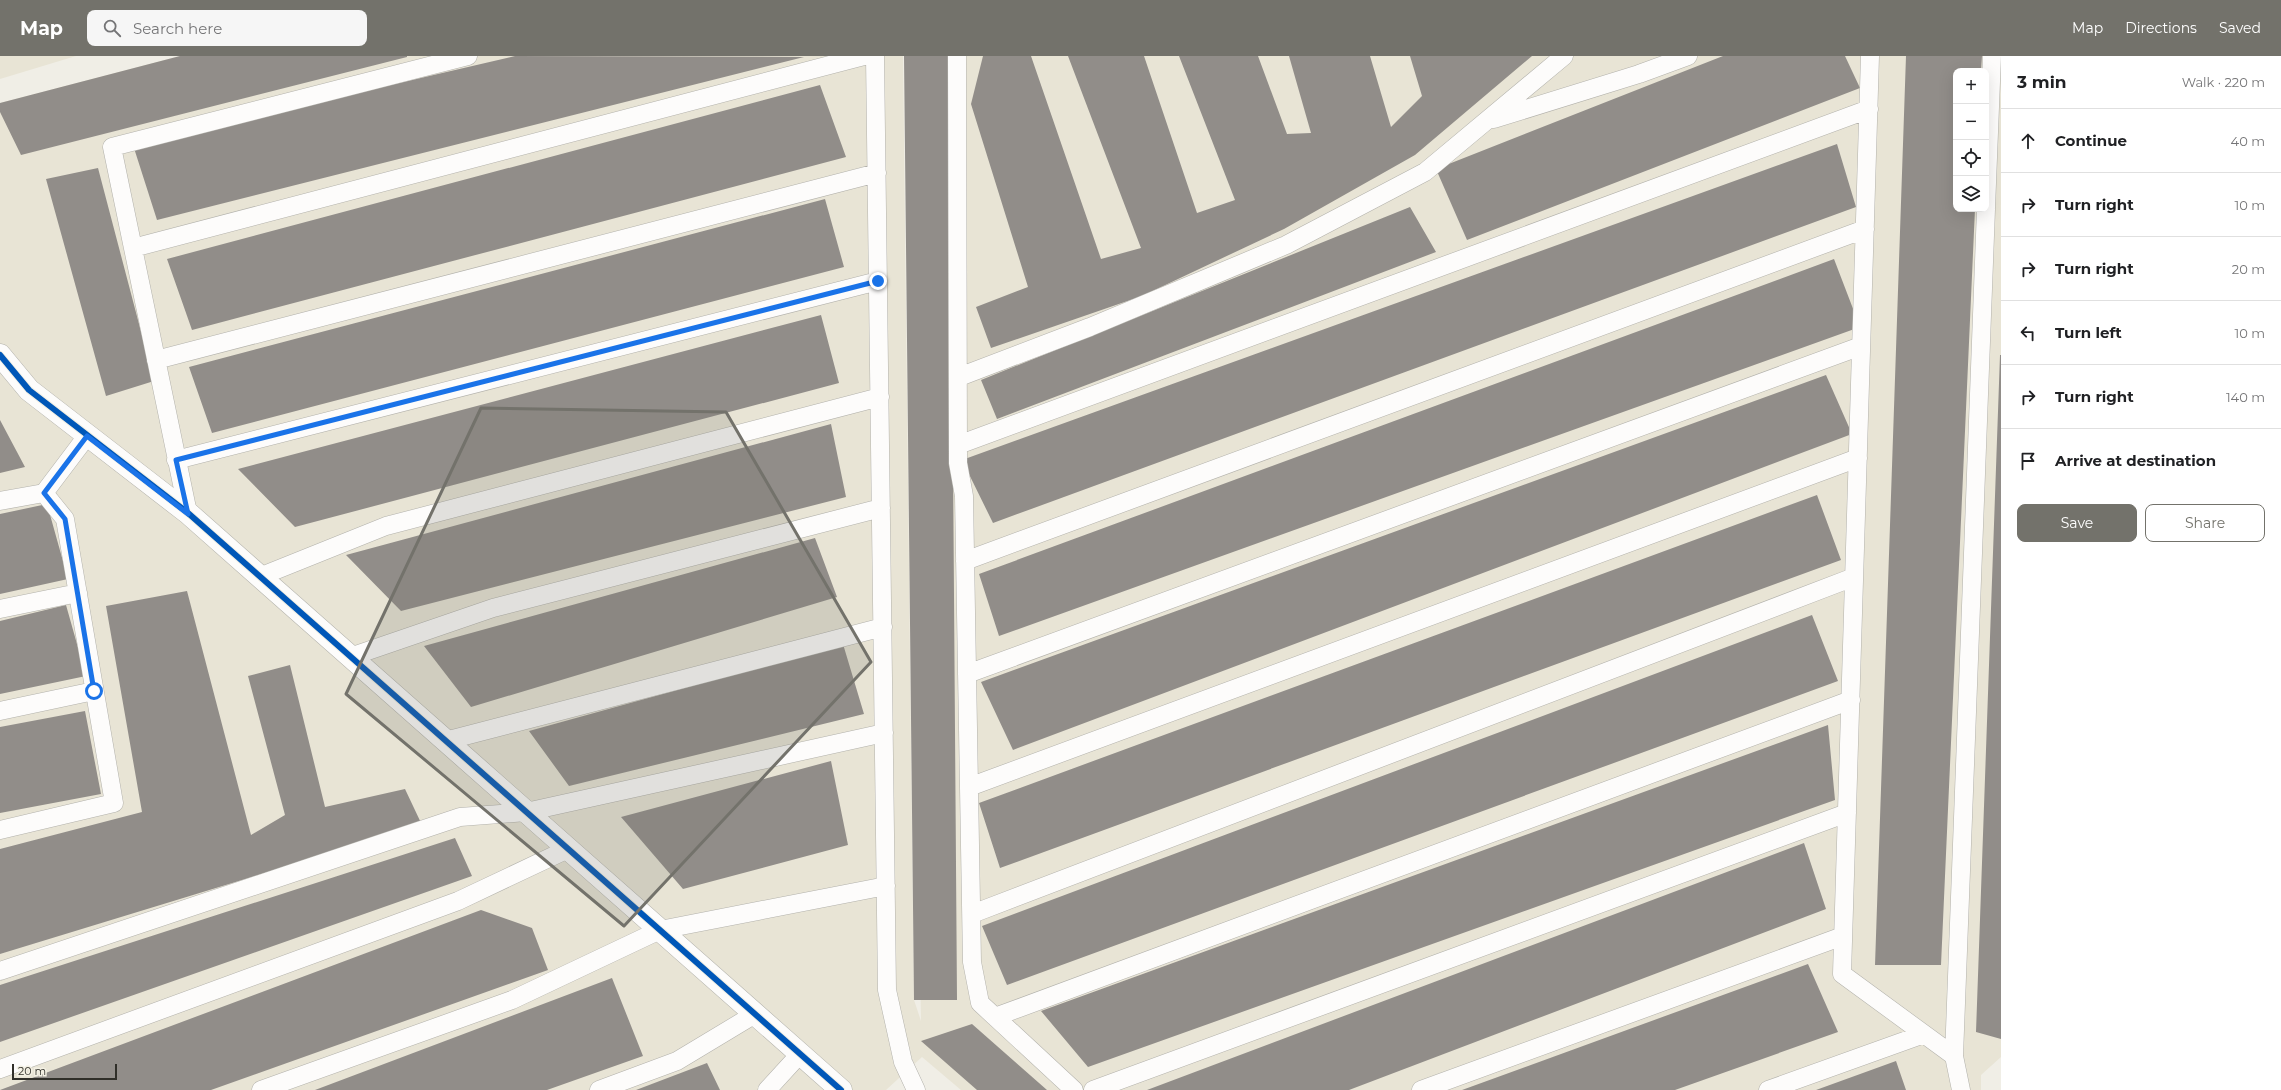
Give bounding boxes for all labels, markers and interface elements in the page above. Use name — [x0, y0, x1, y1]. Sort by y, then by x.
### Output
search box — [87, 10, 367, 46]
text: Map — [20, 17, 63, 40]
icon: search — [101, 17, 123, 39]
text: Search here — [133, 19, 222, 38]
text: Map — [2072, 19, 2103, 37]
text: Directions — [2125, 19, 2197, 37]
text: Saved — [2219, 19, 2261, 37]
map controls — [1953, 68, 1989, 212]
button: + — [1953, 68, 1989, 104]
text: 3 min — [2017, 72, 2067, 92]
text: Walk · 220 m — [2182, 74, 2265, 90]
button: − — [1953, 104, 1989, 140]
icon: ahead — [2017, 130, 2039, 152]
text: Continue — [2055, 131, 2127, 150]
text: 40 m — [2231, 133, 2265, 149]
button: locate — [1953, 140, 1989, 176]
button: layers — [1953, 176, 1989, 212]
icon: right — [2017, 194, 2039, 216]
text: Turn right — [2055, 195, 2134, 214]
text: 10 m — [2235, 197, 2265, 213]
icon: right — [2017, 258, 2039, 280]
text: Turn right — [2055, 259, 2134, 278]
text: 20 m — [2232, 261, 2265, 277]
route end — [869, 272, 887, 290]
icon: left — [2017, 322, 2039, 344]
text: Turn left — [2055, 323, 2122, 342]
text: 10 m — [2235, 325, 2265, 341]
icon: right — [2017, 386, 2039, 408]
text: Turn right — [2055, 387, 2134, 406]
text: 140 m — [2226, 389, 2265, 405]
icon: arrive — [2017, 450, 2039, 472]
text: Arrive at destination — [2055, 451, 2216, 470]
button: Save — [2017, 504, 2137, 542]
button: Share — [2145, 504, 2265, 542]
route start — [85, 682, 103, 700]
scale bar — [12, 1062, 117, 1081]
text: 20 m — [18, 1064, 46, 1078]

